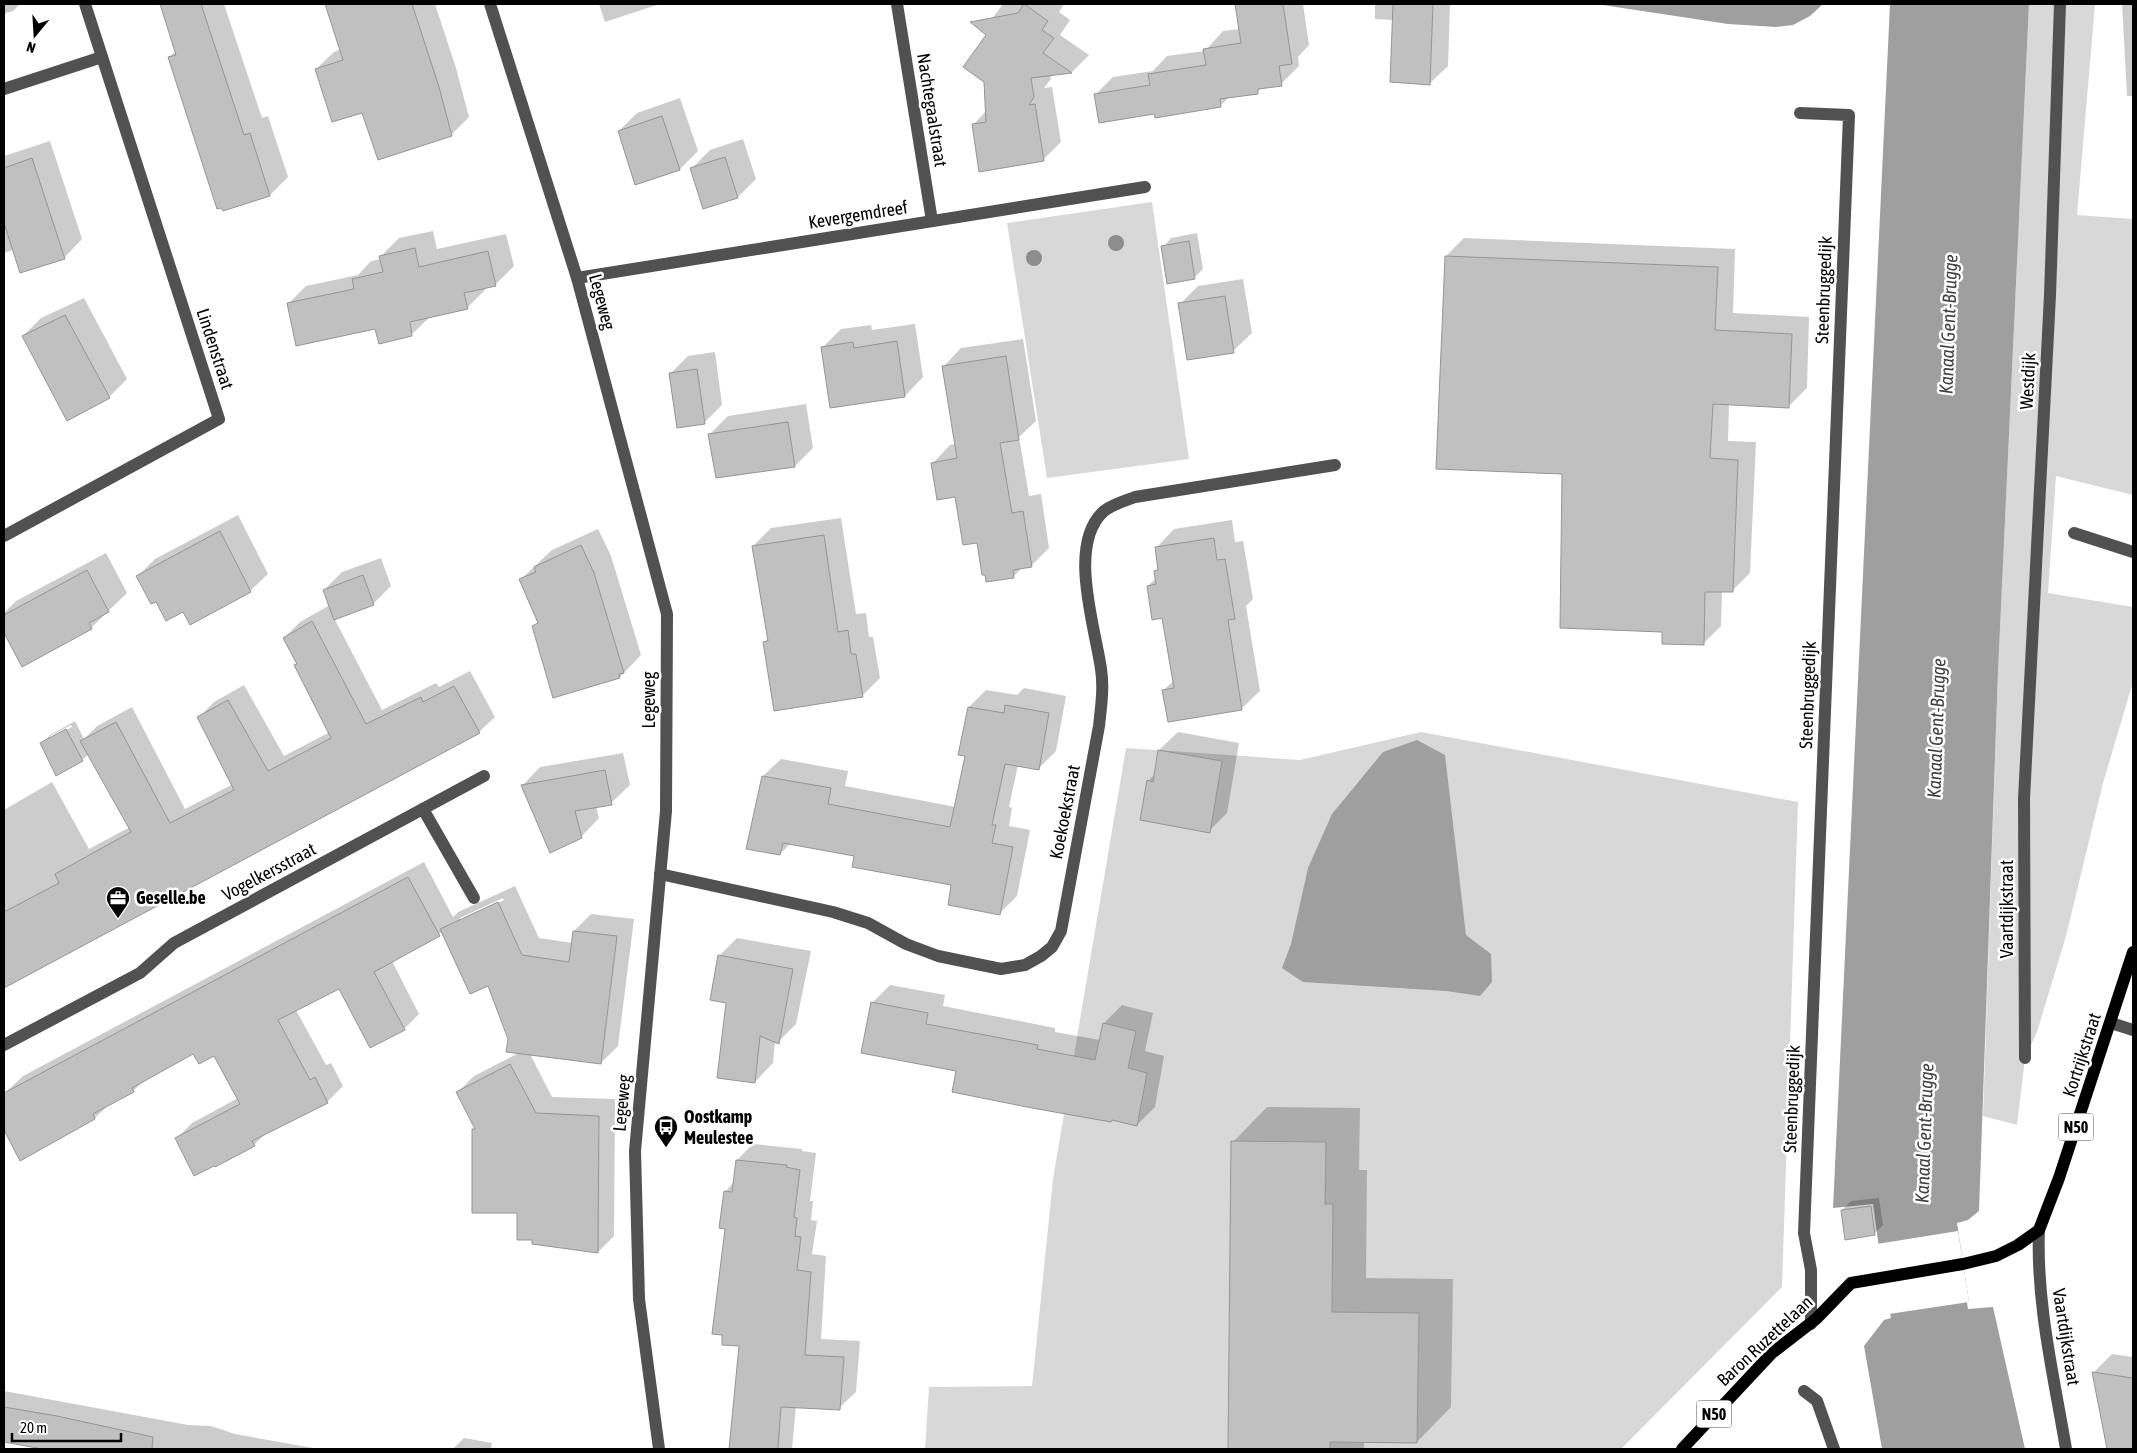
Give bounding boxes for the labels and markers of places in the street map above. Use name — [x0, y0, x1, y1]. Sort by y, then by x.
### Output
office icon: Geselle.be — [105, 885, 131, 919]
place label: Geselle.be — [136, 887, 206, 908]
place label: Oostkamp Meulestee — [684, 1106, 753, 1148]
bus stop icon: Oostkamp Meulestee — [653, 1114, 679, 1148]

